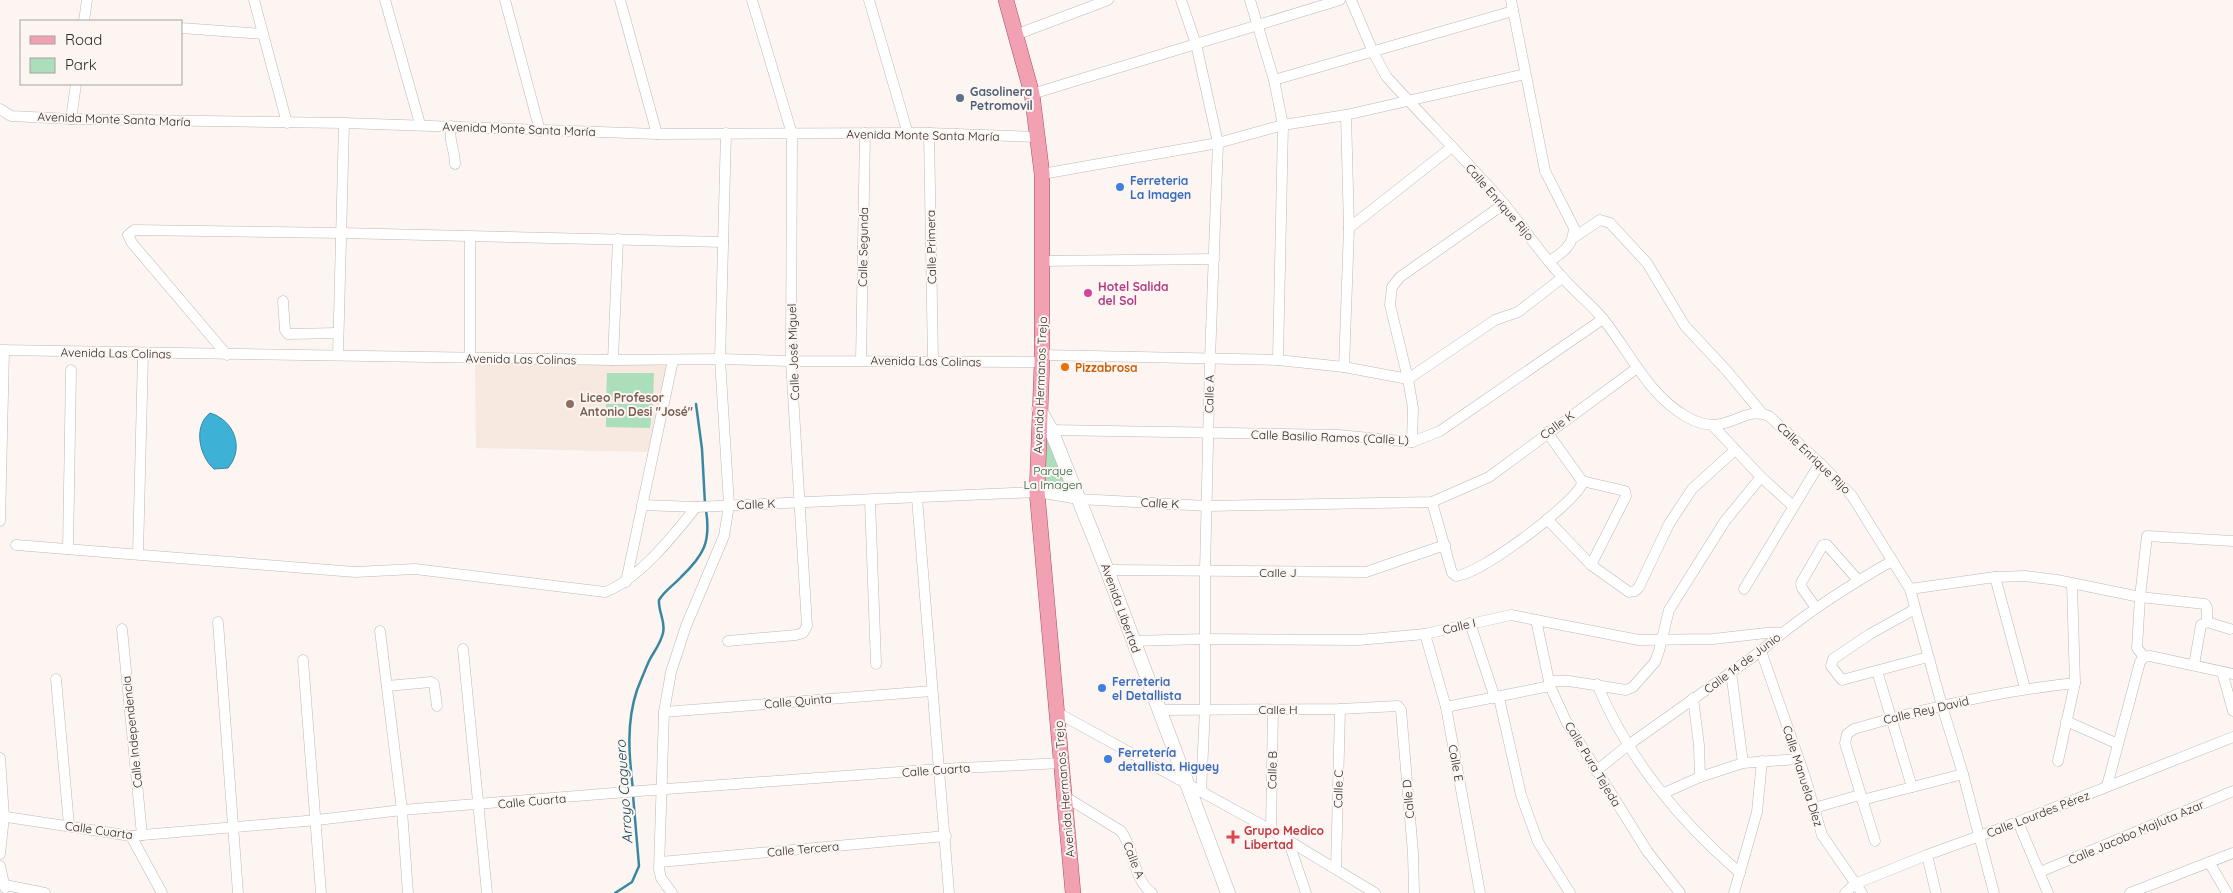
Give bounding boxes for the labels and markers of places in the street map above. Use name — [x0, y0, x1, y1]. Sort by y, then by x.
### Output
place label: Gasolinera Petromovil — [970, 84, 1033, 113]
marker: Gasolinera Petromovil — [954, 92, 966, 104]
place label: Ferreteria La Imagen — [1130, 173, 1191, 202]
marker: Ferreteria La Imagen — [1114, 181, 1126, 193]
place label: Hotel Salida del Sol — [1098, 279, 1169, 308]
marker: Hotel Salida del Sol — [1082, 287, 1094, 299]
place label: Pizzabrosa — [1075, 360, 1138, 375]
marker: Pizzabrosa — [1059, 361, 1071, 373]
place label: Liceo Profesor Antonio Desi "José" — [580, 390, 693, 419]
marker: Liceo Profesor Antonio Desi "José" — [564, 398, 576, 410]
place label: Ferreteria el Detallista — [1112, 674, 1181, 703]
marker: Ferreteria el Detallista — [1096, 682, 1108, 694]
place label: Ferretería detallista. Higuey — [1118, 745, 1219, 774]
marker: Ferretería detallista. Higuey — [1102, 753, 1114, 765]
place label: Grupo Medico Libertad — [1244, 823, 1325, 852]
marker: Grupo Medico Libertad — [1226, 830, 1240, 844]

